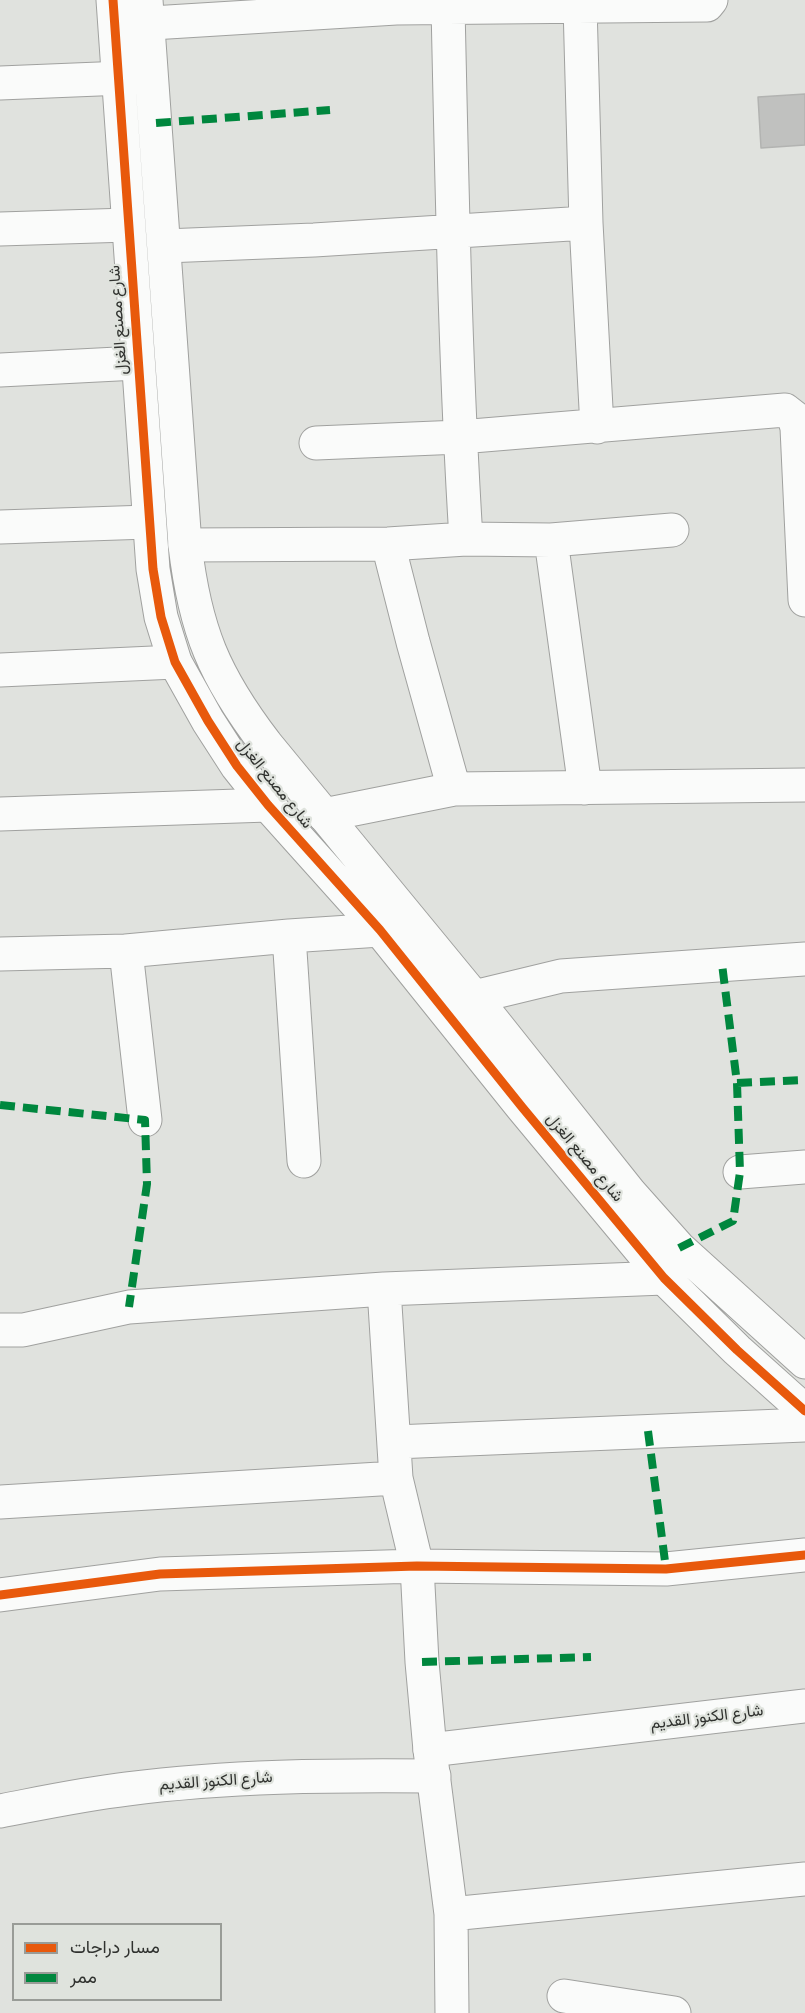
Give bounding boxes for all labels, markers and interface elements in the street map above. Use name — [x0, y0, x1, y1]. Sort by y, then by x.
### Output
street label: شارع مصنع الغزل — [106, 264, 132, 376]
street label: شارع مصنع الغزل — [232, 735, 316, 833]
street label: شارع مصنع الغزل — [541, 1110, 627, 1206]
street label: شارع الكنوز القديم — [649, 1702, 765, 1734]
street label: شارع الكنوز القديم — [159, 1768, 273, 1796]
legend — [12, 1923, 222, 2001]
text: مسار دراجات — [70, 1933, 160, 1960]
text: ممر — [70, 1963, 97, 1990]

